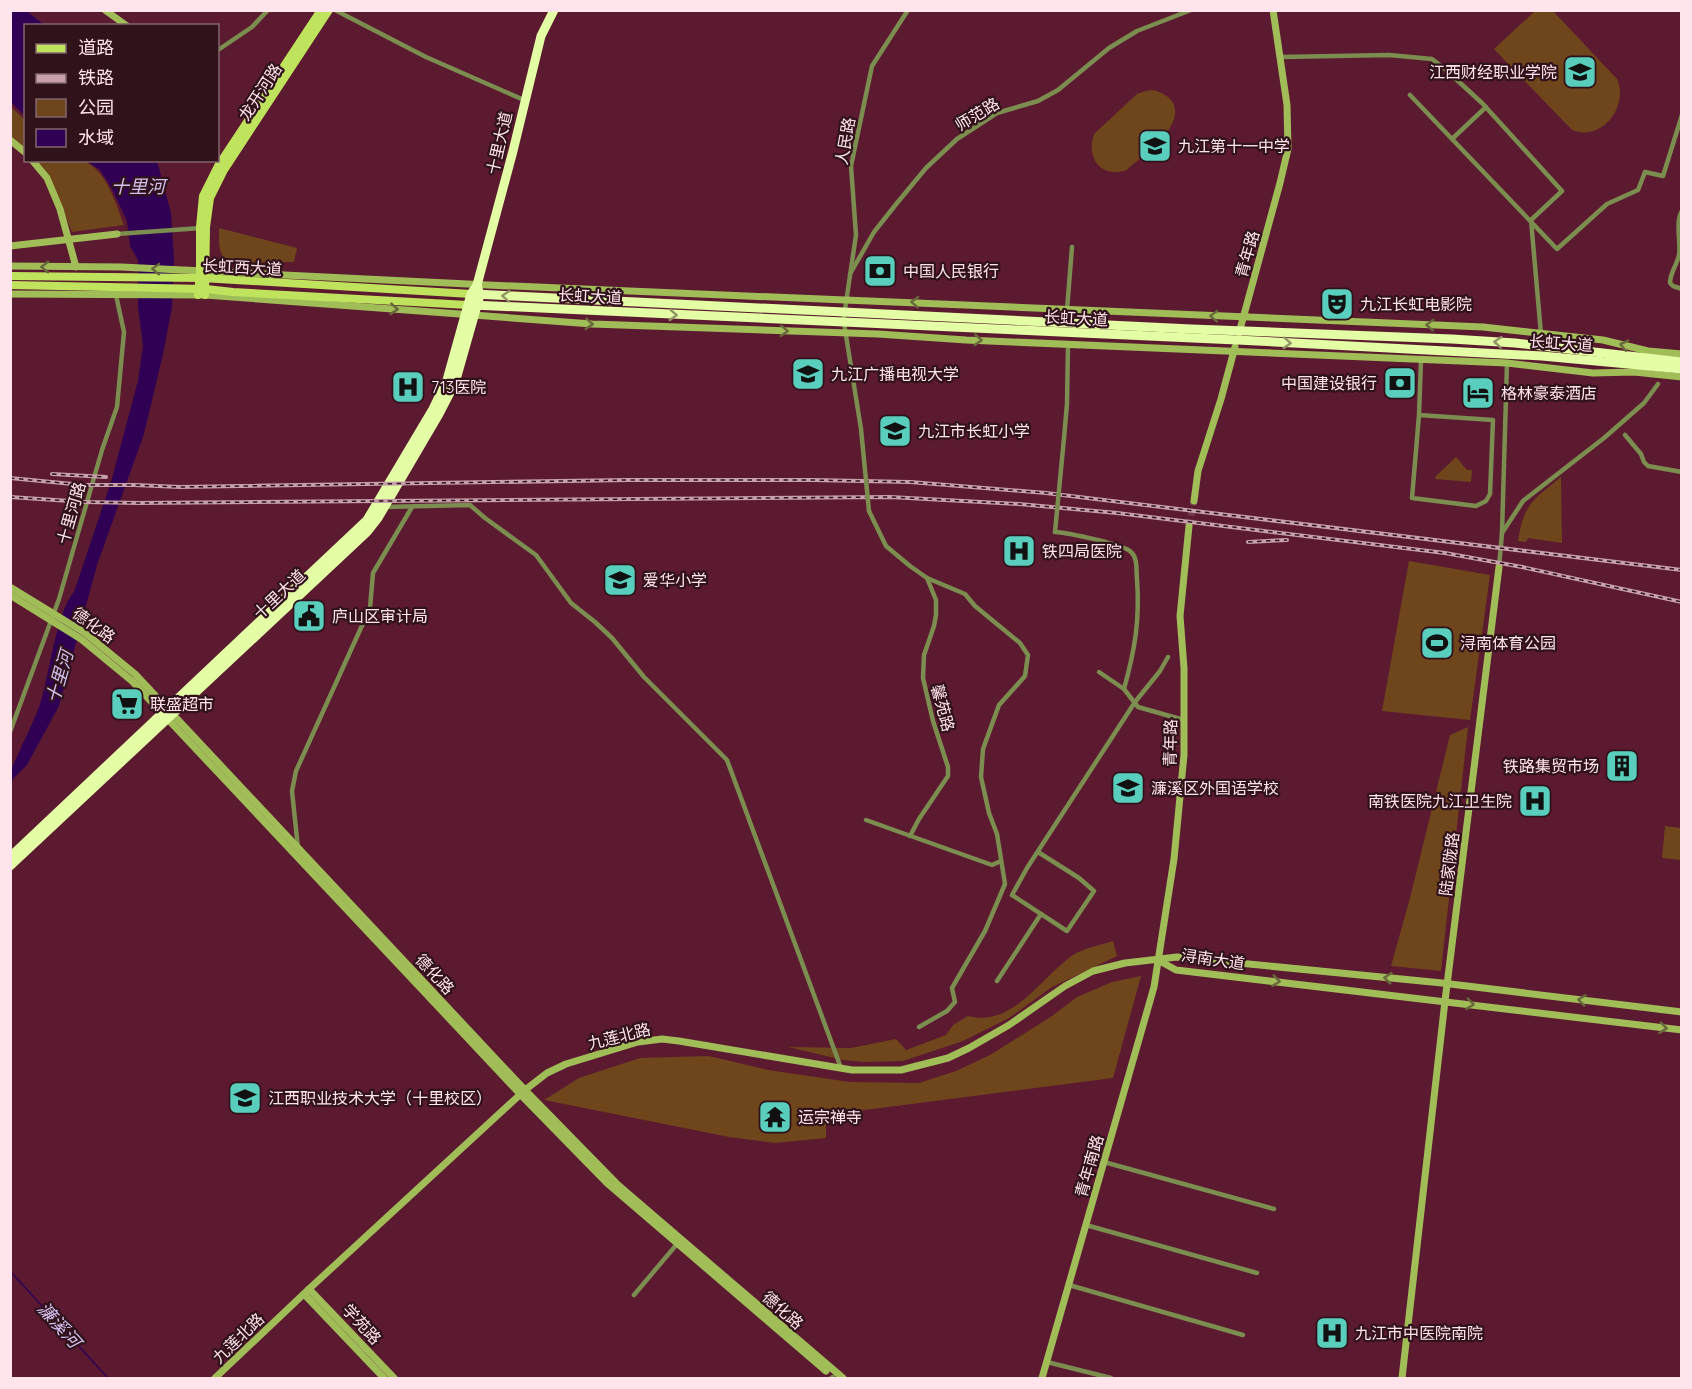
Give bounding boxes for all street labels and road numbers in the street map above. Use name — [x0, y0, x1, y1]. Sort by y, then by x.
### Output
street label: 龙开河路 — [234, 60, 286, 124]
street label: 师范路 — [951, 93, 1003, 135]
street label: 十里大道 — [482, 110, 516, 176]
street label: 人民路 — [831, 116, 859, 166]
street label: 青年路 — [1231, 228, 1263, 280]
street label: 长虹西大道 — [202, 255, 282, 279]
street label: 长虹大道 — [558, 284, 622, 308]
street label: 长虹大道 — [1044, 306, 1108, 330]
street label: 长虹大道 — [1528, 331, 1594, 355]
street label: 十里河路 — [53, 479, 89, 547]
street label: 十里大道 — [249, 565, 309, 623]
street label: 德化路 — [69, 603, 119, 647]
street label: 馨苑路 — [927, 682, 959, 734]
street label: 青年路 — [1160, 719, 1180, 767]
street label: 陆家陇路 — [1435, 831, 1463, 897]
street label: 浔南大道 — [1180, 945, 1246, 973]
street label: 德化路 — [411, 950, 459, 998]
street label: 九莲北路 — [586, 1019, 652, 1053]
street label: 青年南路 — [1071, 1132, 1107, 1200]
street label: 德化路 — [758, 1287, 808, 1333]
street label: 学苑路 — [338, 1300, 386, 1348]
street label: 九莲北路 — [208, 1309, 268, 1367]

